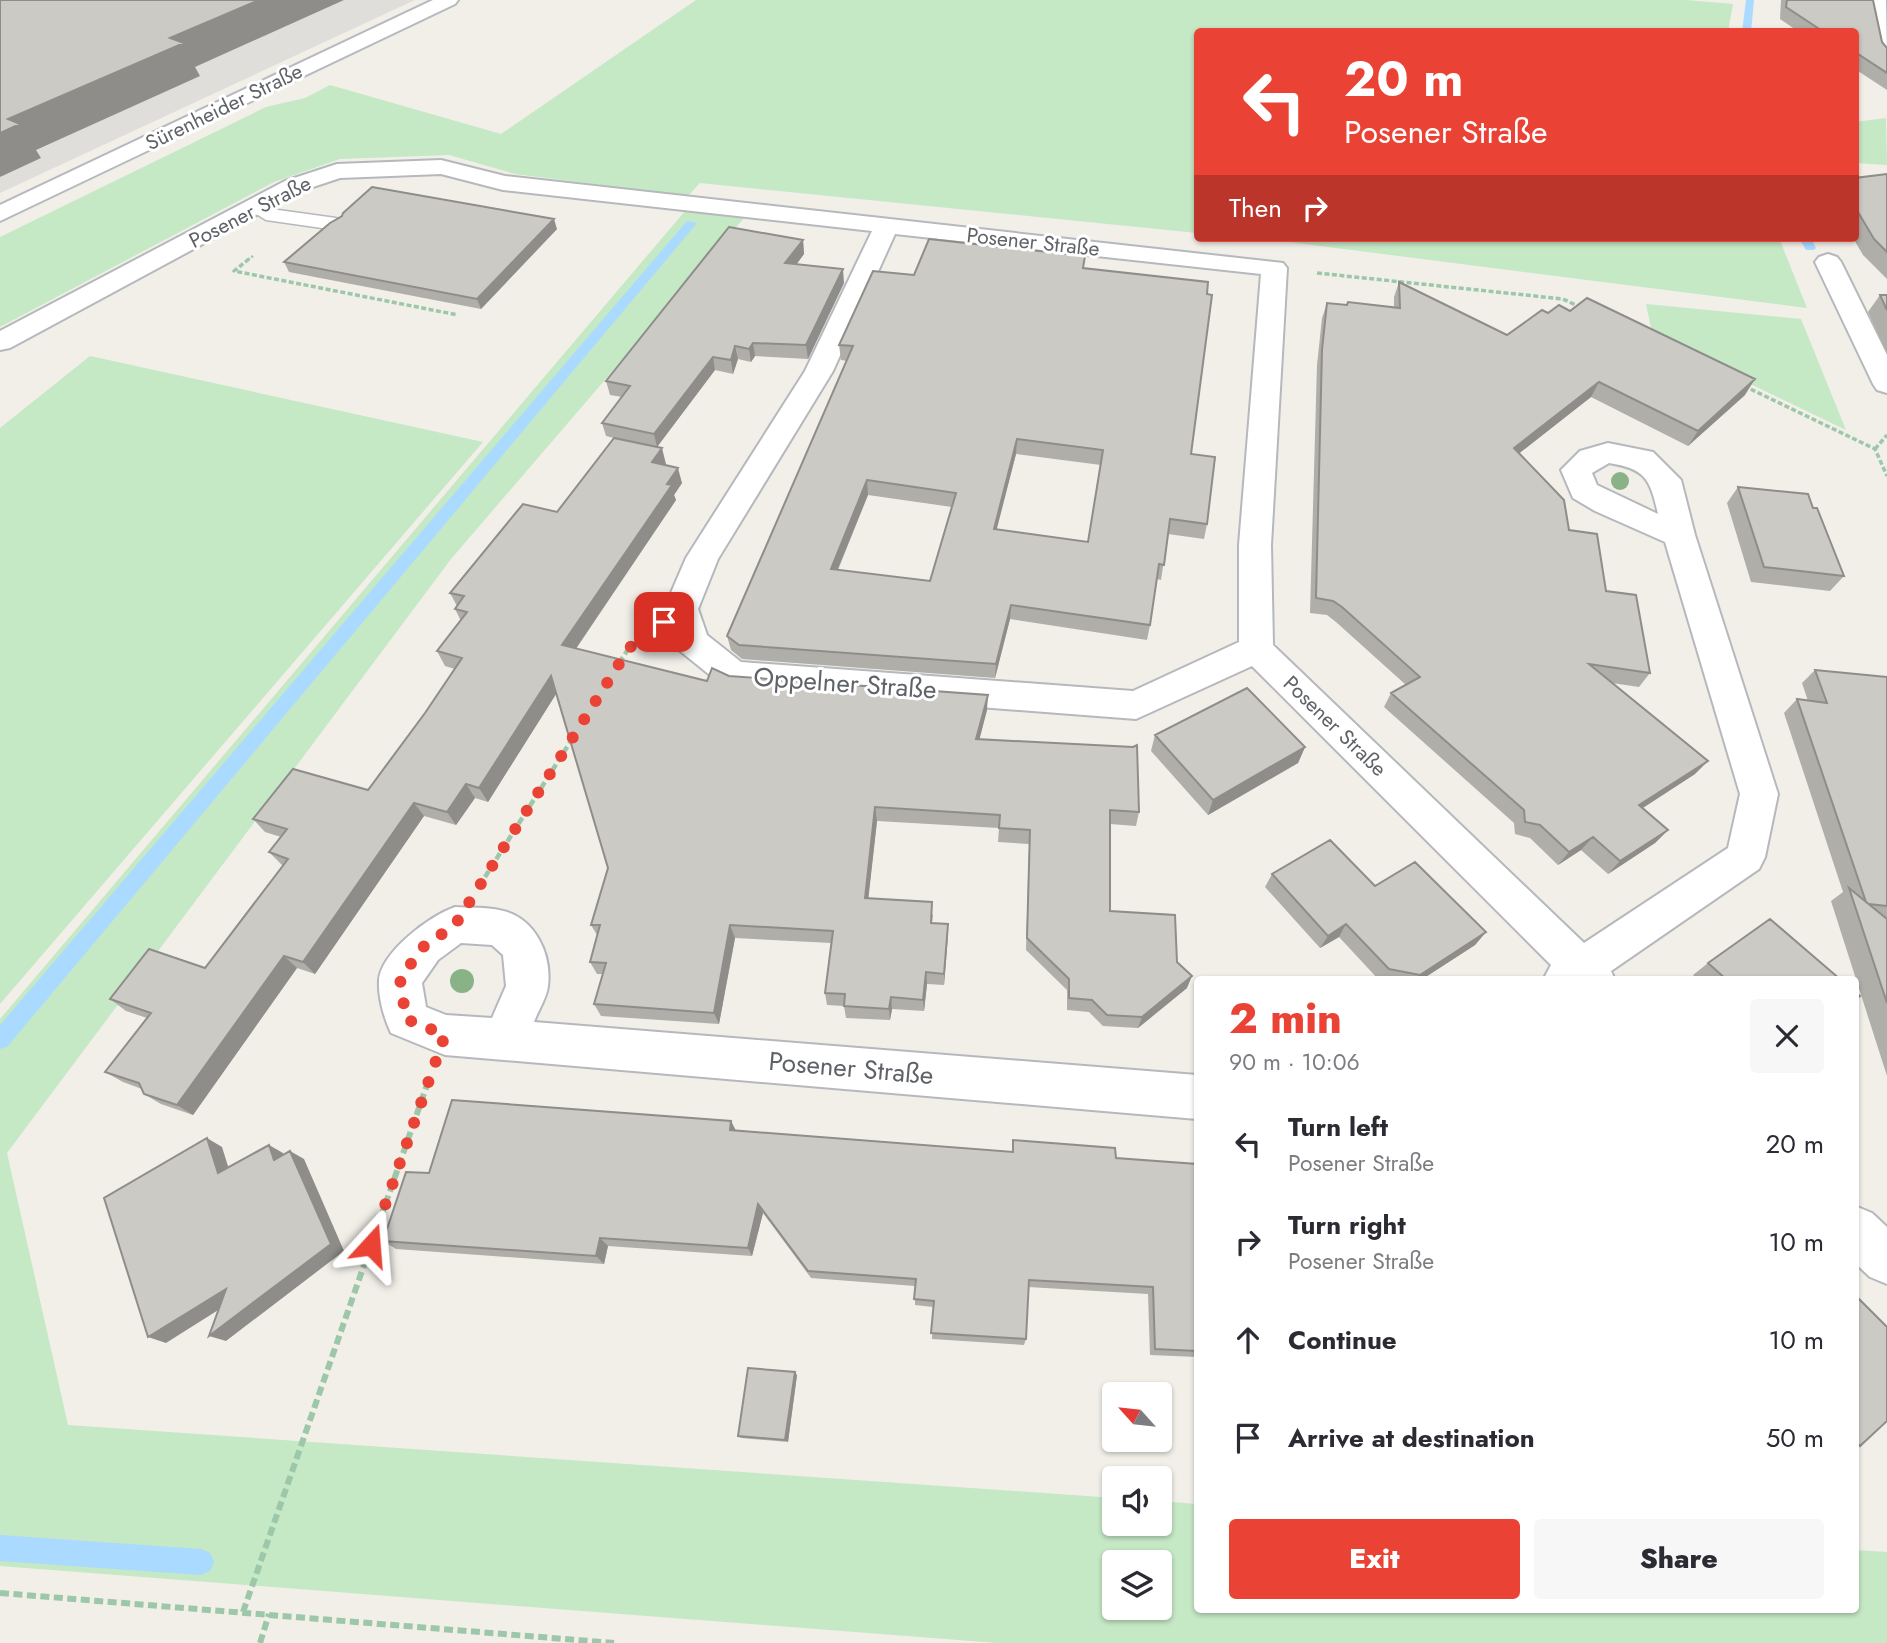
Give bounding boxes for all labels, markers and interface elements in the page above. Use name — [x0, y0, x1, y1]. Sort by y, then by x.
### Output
text: 20 m — [1344, 44, 1463, 114]
street label: Sürenheider Straße — [140, 56, 308, 158]
icon: left — [1229, 56, 1320, 147]
text: Posener Straße — [1344, 109, 1547, 155]
street label: Posener Straße — [184, 168, 316, 256]
text: Then — [1229, 189, 1282, 227]
icon: right — [1296, 189, 1334, 227]
street label: Posener Straße — [965, 220, 1101, 264]
pin — [634, 592, 694, 652]
icon: arrive — [645, 603, 683, 641]
street label: Oppelner Straße — [752, 658, 938, 708]
street label: Posener Straße — [1277, 669, 1394, 783]
text: 2 min — [1229, 988, 1342, 1049]
button: close — [1750, 999, 1824, 1073]
street label: Posener Straße — [767, 1042, 935, 1094]
text: 90 m · 10:06 — [1229, 1045, 1360, 1079]
text: Turn left — [1288, 1108, 1388, 1146]
icon: left — [1229, 1125, 1267, 1163]
text: 20 m — [1766, 1125, 1824, 1163]
text: Posener Straße — [1288, 1146, 1434, 1180]
text: Turn right — [1288, 1206, 1406, 1244]
position arrow — [334, 1208, 408, 1282]
icon: right — [1229, 1223, 1267, 1261]
text: 10 m — [1769, 1223, 1824, 1261]
text: Posener Straße — [1288, 1244, 1434, 1278]
icon: ahead — [1229, 1321, 1267, 1359]
text: Continue — [1288, 1321, 1397, 1359]
text: 10 m — [1769, 1321, 1824, 1359]
north arrow — [1102, 1382, 1172, 1452]
map controls — [1102, 1382, 1172, 1620]
icon: arrive — [1229, 1419, 1267, 1457]
text: Arrive at destination — [1288, 1419, 1535, 1457]
text: 50 m — [1766, 1419, 1824, 1457]
button: sound — [1102, 1466, 1172, 1536]
button: Exit — [1229, 1519, 1520, 1599]
button: Share — [1534, 1519, 1824, 1599]
button: layers — [1102, 1550, 1172, 1620]

